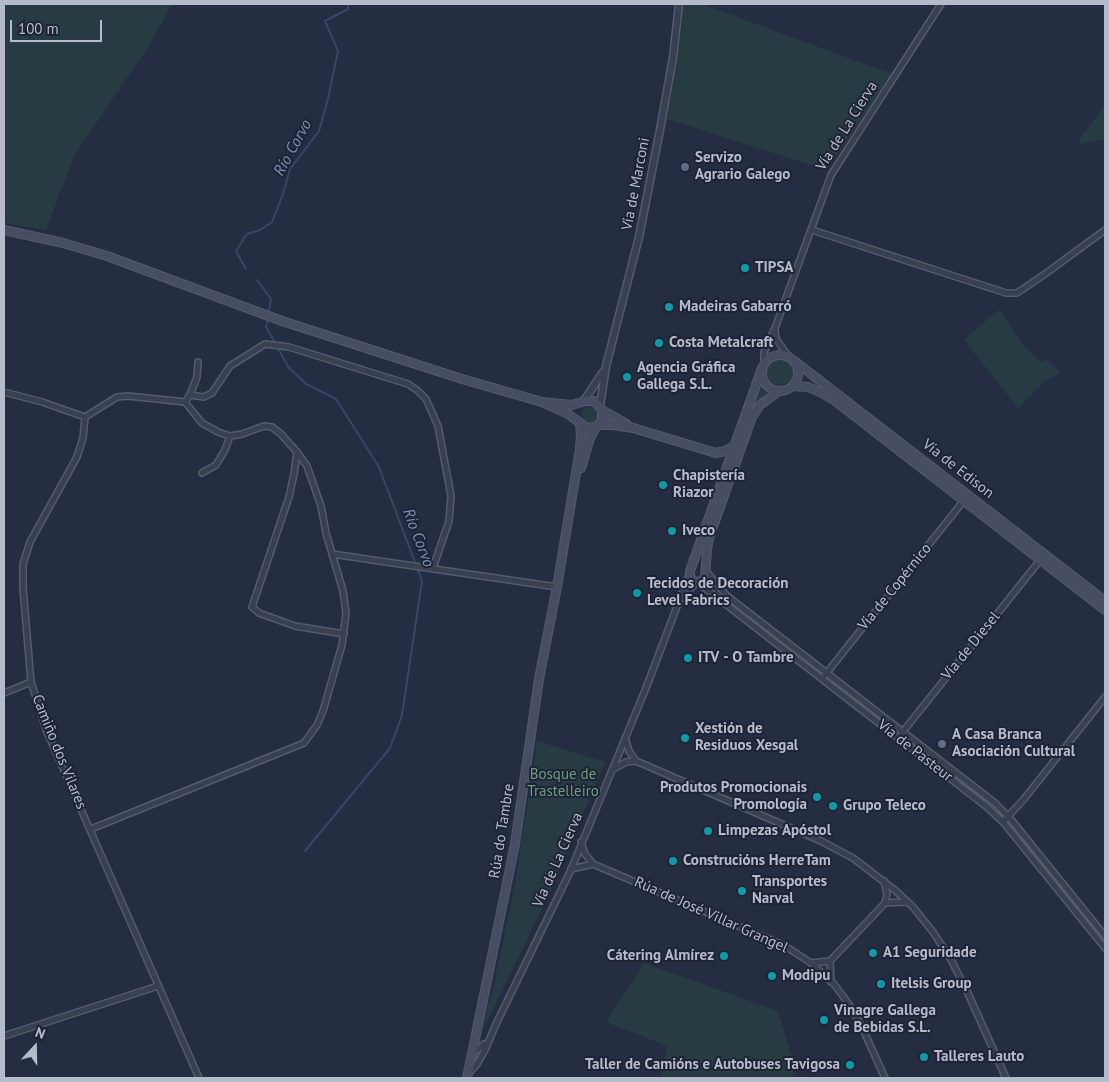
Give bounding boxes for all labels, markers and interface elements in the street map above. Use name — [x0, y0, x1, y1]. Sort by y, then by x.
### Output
scale bar — [12, 10, 105, 42]
text: 100 m — [18, 19, 59, 38]
street label: Vía de La Cierva — [812, 78, 882, 174]
water label: Río Corvo — [270, 117, 316, 179]
street label: Vía de Marconi — [618, 136, 654, 232]
place label: Servizo Agrario Galego — [695, 149, 790, 184]
marker: Servizo Agrario Galego — [679, 161, 691, 173]
place label: TIPSA — [755, 259, 793, 277]
marker: TIPSA — [739, 262, 751, 274]
place label: Madeiras Gabarró — [679, 298, 792, 316]
marker: Madeiras Gabarró — [663, 301, 675, 313]
place label: Costa Metalcraft — [669, 334, 774, 352]
marker: Costa Metalcraft — [653, 337, 665, 349]
place label: Agencia Gráfica Gallega S.L. — [637, 359, 735, 394]
marker: Agencia Gráfica Gallega S.L. — [621, 371, 633, 383]
street label: Vía de Edison — [919, 436, 997, 502]
place label: Chapistería Riazor — [673, 467, 745, 502]
marker: Chapistería Riazor — [657, 479, 669, 491]
water label: Río Corvo — [398, 506, 438, 570]
place label: Iveco — [682, 522, 715, 540]
marker: Iveco — [666, 525, 678, 537]
street label: Vía de Copérnico — [854, 540, 936, 634]
place label: Tecidos de Decoración Level Fabrics — [647, 575, 788, 610]
marker: Tecidos de Decoración Level Fabrics — [631, 587, 643, 599]
street label: Vía de Diesel — [938, 608, 1004, 684]
place label: ITV - O Tambre — [698, 649, 794, 667]
marker: ITV - O Tambre — [682, 652, 694, 664]
street label: Camiño dos Vilares — [28, 692, 90, 812]
street label: Vía de Pasteur — [874, 716, 956, 786]
place label: Xestión de Residuos Xesgal — [695, 720, 798, 755]
place label: A Casa Branca Asociación Cultural — [952, 726, 1075, 761]
marker: Xestión de Residuos Xesgal — [679, 732, 691, 744]
marker: A Casa Branca Asociación Cultural — [936, 738, 948, 750]
park label: Bosque de Trastelleiro — [527, 766, 599, 801]
place label: Produtos Promocionais Promología — [660, 779, 807, 814]
street label: Rúa do Tambre — [486, 782, 518, 880]
marker: Produtos Promocionais Promología — [811, 791, 823, 803]
place label: Grupo Teleco — [843, 797, 926, 815]
marker: Grupo Teleco — [827, 800, 839, 812]
street label: Vía de La Cierva — [529, 810, 587, 910]
place label: Limpezas Apóstol — [718, 822, 831, 840]
marker: Limpezas Apóstol — [702, 825, 714, 837]
place label: Construcións HerreTam — [683, 852, 831, 870]
marker: Construcións HerreTam — [667, 855, 679, 867]
street label: Rúa de José Villar Grangel — [631, 873, 791, 957]
place label: Transportes Narval — [752, 873, 827, 908]
marker: Transportes Narval — [736, 885, 748, 897]
place label: A1 Seguridade — [883, 944, 977, 962]
place label: Cátering Almírez — [607, 947, 714, 965]
marker: A1 Seguridade — [867, 947, 879, 959]
marker: Cátering Almírez — [718, 950, 730, 962]
place label: Modipu — [782, 967, 830, 985]
marker: Modipu — [766, 970, 778, 982]
place label: Itelsis Group — [891, 975, 972, 993]
marker: Itelsis Group — [875, 978, 887, 990]
place label: Vinagre Gallega de Bebidas S.L. — [834, 1002, 936, 1037]
marker: Vinagre Gallega de Bebidas S.L. — [818, 1014, 830, 1026]
north arrow — [10, 1022, 60, 1072]
text: N — [33, 1023, 48, 1043]
place label: Talleres Lauto — [934, 1048, 1024, 1066]
marker: Talleres Lauto — [918, 1051, 930, 1063]
place label: Taller de Camións e Autobuses Tavigosa — [585, 1056, 840, 1074]
marker: Taller de Camións e Autobuses Tavigosa — [844, 1059, 856, 1071]

